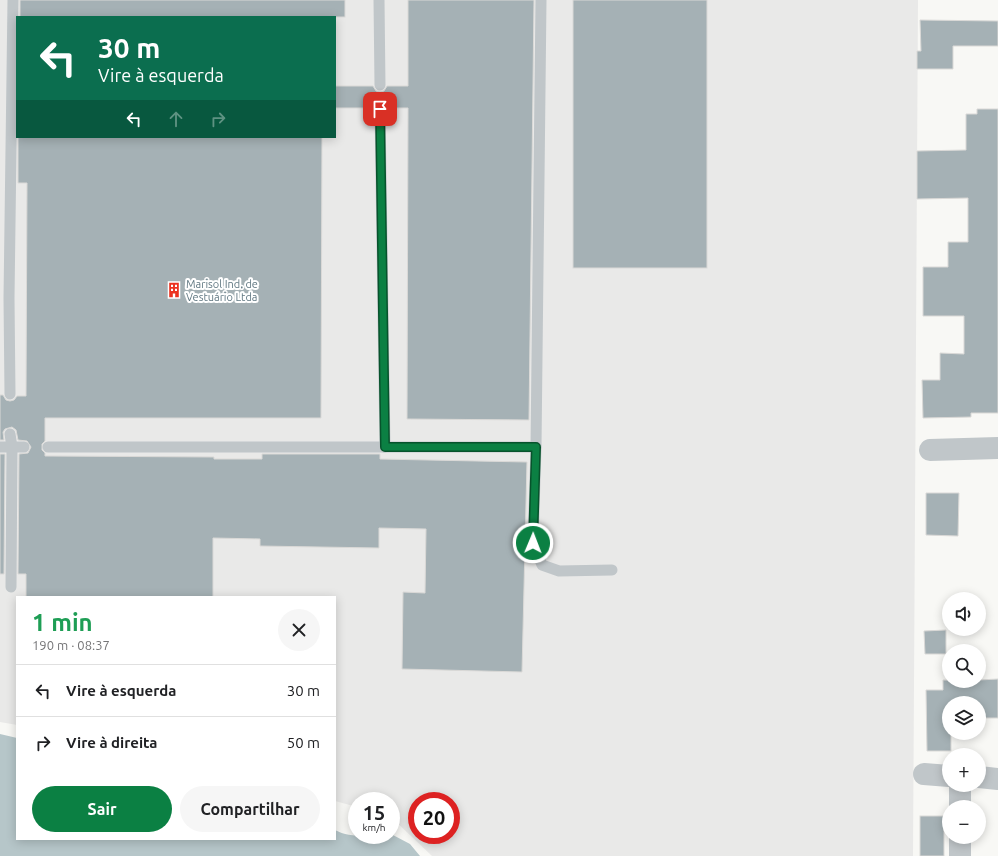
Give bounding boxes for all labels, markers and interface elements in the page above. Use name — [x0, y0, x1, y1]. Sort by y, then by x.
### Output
icon: left — [32, 32, 84, 84]
text: 30 m — [98, 32, 160, 63]
text: Vire à esquerda — [98, 65, 224, 85]
pin — [363, 92, 397, 126]
icon: arrive — [369, 98, 391, 120]
icon: left — [123, 108, 145, 130]
icon: ahead — [165, 108, 187, 130]
icon: right — [207, 108, 229, 130]
place label: Marisol Ind. de Vestuário Ltda — [186, 278, 258, 303]
building icon: Marisol Ind. de Vestuário Ltda — [165, 281, 183, 299]
position arrow — [512, 522, 554, 564]
map controls — [942, 592, 986, 844]
button: sound — [942, 592, 986, 636]
text: 1 min — [32, 609, 93, 636]
button: close — [278, 609, 320, 651]
text: 190 m · 08:37 — [32, 638, 110, 652]
button: search — [942, 644, 986, 688]
icon: left — [32, 680, 54, 702]
text: Vire à esquerda — [66, 682, 176, 699]
text: 30 m — [287, 682, 320, 699]
button: layers — [942, 696, 986, 740]
icon: right — [32, 732, 54, 754]
text: Vire à direita — [66, 734, 158, 751]
text: 50 m — [287, 734, 320, 751]
button: + — [942, 748, 986, 792]
button: Sair — [32, 786, 172, 832]
button: Compartilhar — [180, 786, 320, 832]
speed limit sign: 20 — [408, 792, 460, 844]
button: − — [942, 800, 986, 844]
text: 15 — [363, 801, 385, 824]
text: km/h — [362, 822, 386, 833]

